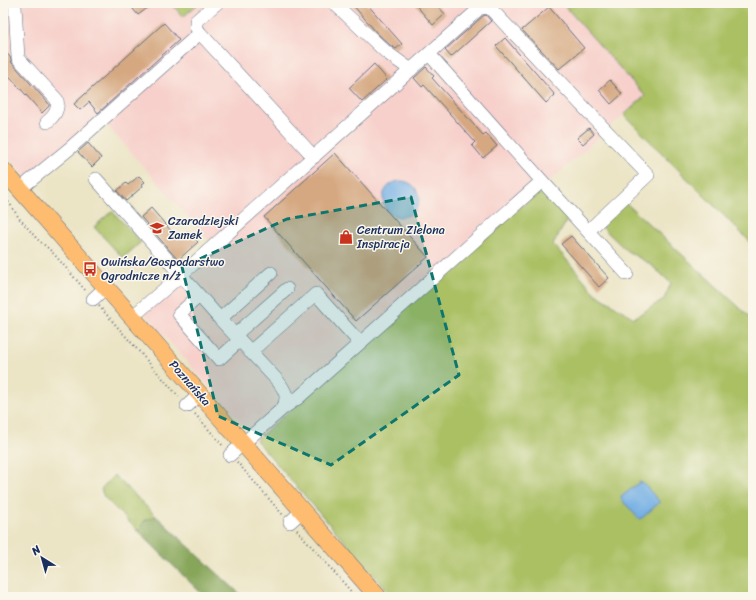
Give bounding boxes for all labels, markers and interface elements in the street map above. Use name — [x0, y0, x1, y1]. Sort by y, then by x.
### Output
place label: Czarodziejski Zamek — [168, 210, 239, 246]
place label: Centrum Zielona Inspiracja — [356, 219, 445, 255]
school or university icon: Czarodziejski Zamek — [149, 220, 165, 236]
shop icon: Centrum Zielona Inspiracja — [338, 229, 354, 245]
place label: Owińska/Gospodarstwo Ogrodnicze n/ż — [101, 251, 224, 287]
bus stop icon: Owińska/Gospodarstwo Ogrodnicze n/ż — [82, 261, 98, 277]
street label: Poznańska — [164, 355, 216, 411]
north arrow — [22, 538, 62, 578]
text: N — [27, 540, 45, 561]

